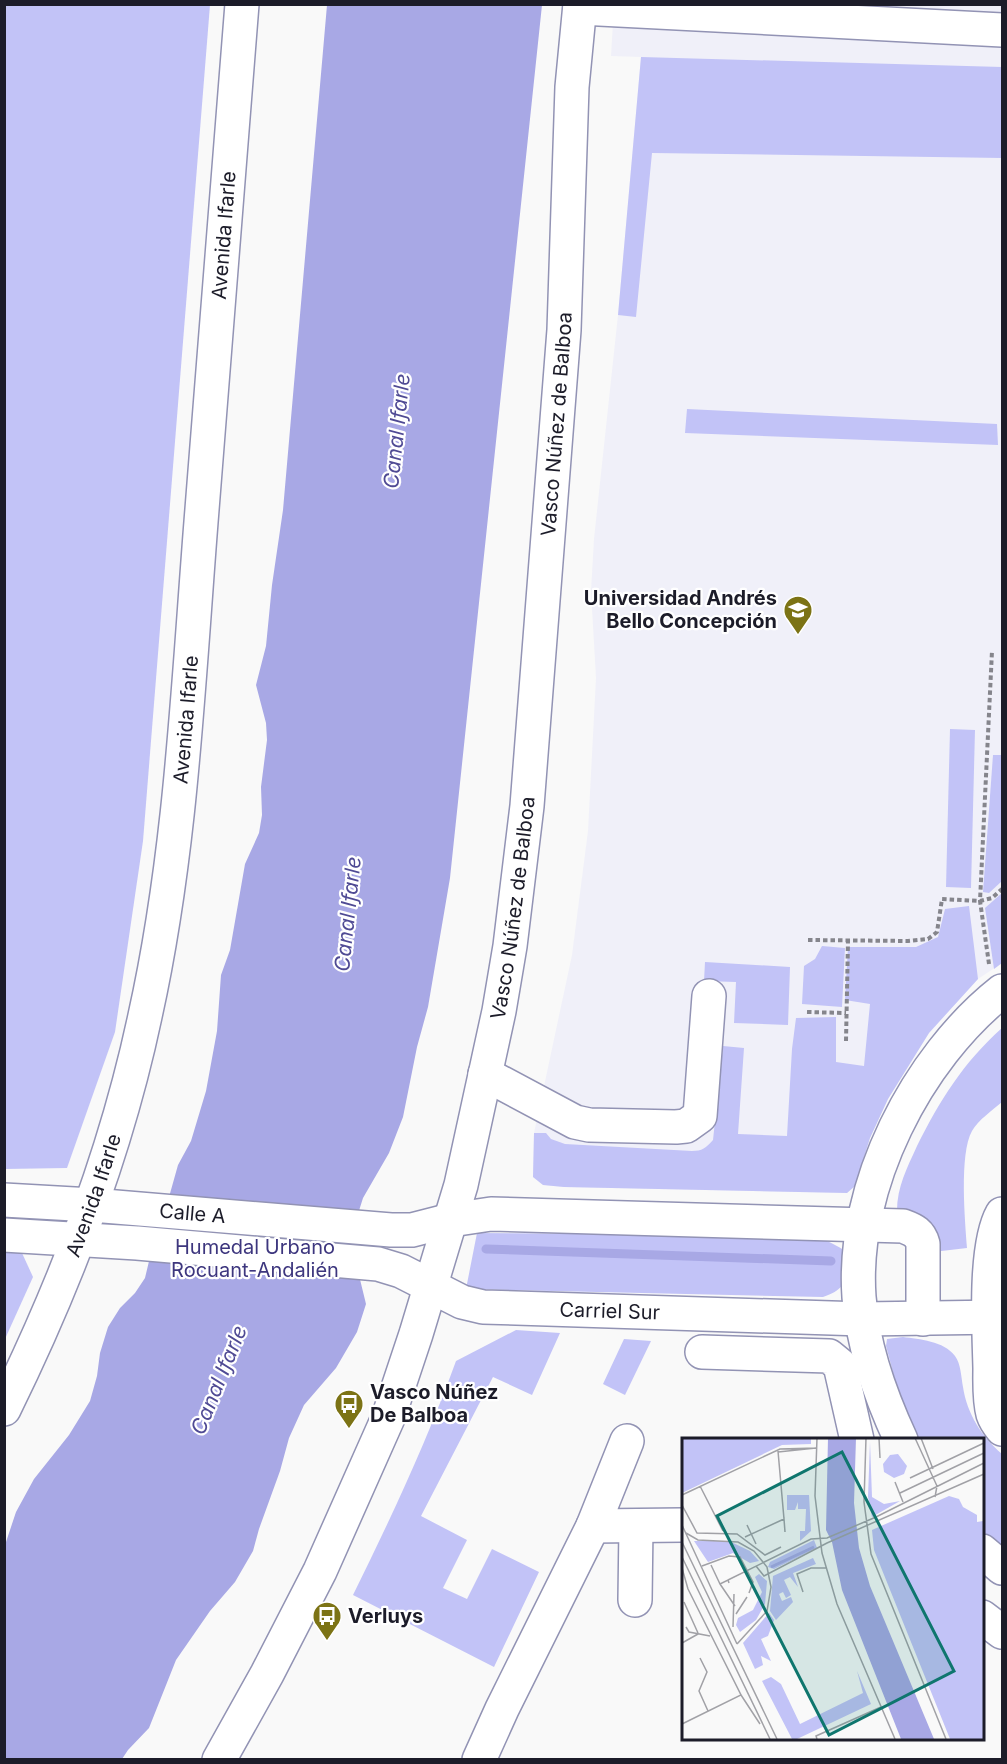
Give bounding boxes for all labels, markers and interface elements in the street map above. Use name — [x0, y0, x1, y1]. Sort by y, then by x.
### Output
street label: Avenida Ifarle — [207, 170, 241, 300]
street label: Vasco Núñez de Balboa — [536, 312, 577, 537]
water label: Canal Ifarle — [378, 372, 415, 490]
place label: Universidad Andrés Bello Concepción — [584, 586, 777, 633]
school or university icon: Universidad Andrés Bello Concepción — [782, 594, 814, 636]
street label: Avenida Ifarle — [168, 655, 203, 785]
street label: Vasco Núñez de Balboa — [485, 796, 540, 1022]
water label: Canal Ifarle — [329, 855, 366, 973]
street label: Avenida Ifarle — [61, 1131, 126, 1260]
street label: Calle A — [158, 1199, 227, 1228]
park label: Humedal Urbano Rocuant-Andalién — [171, 1235, 339, 1282]
street label: Carriel Sur — [559, 1297, 661, 1325]
water label: Canal Ifarle — [185, 1321, 252, 1438]
place label: Vasco Núñez De Balboa — [370, 1380, 498, 1427]
bus stop icon: Vasco Núñez De Balboa — [333, 1388, 365, 1430]
inset map — [682, 1438, 983, 1740]
bus stop icon: Verluys — [311, 1600, 343, 1642]
place label: Verluys — [348, 1604, 423, 1628]

